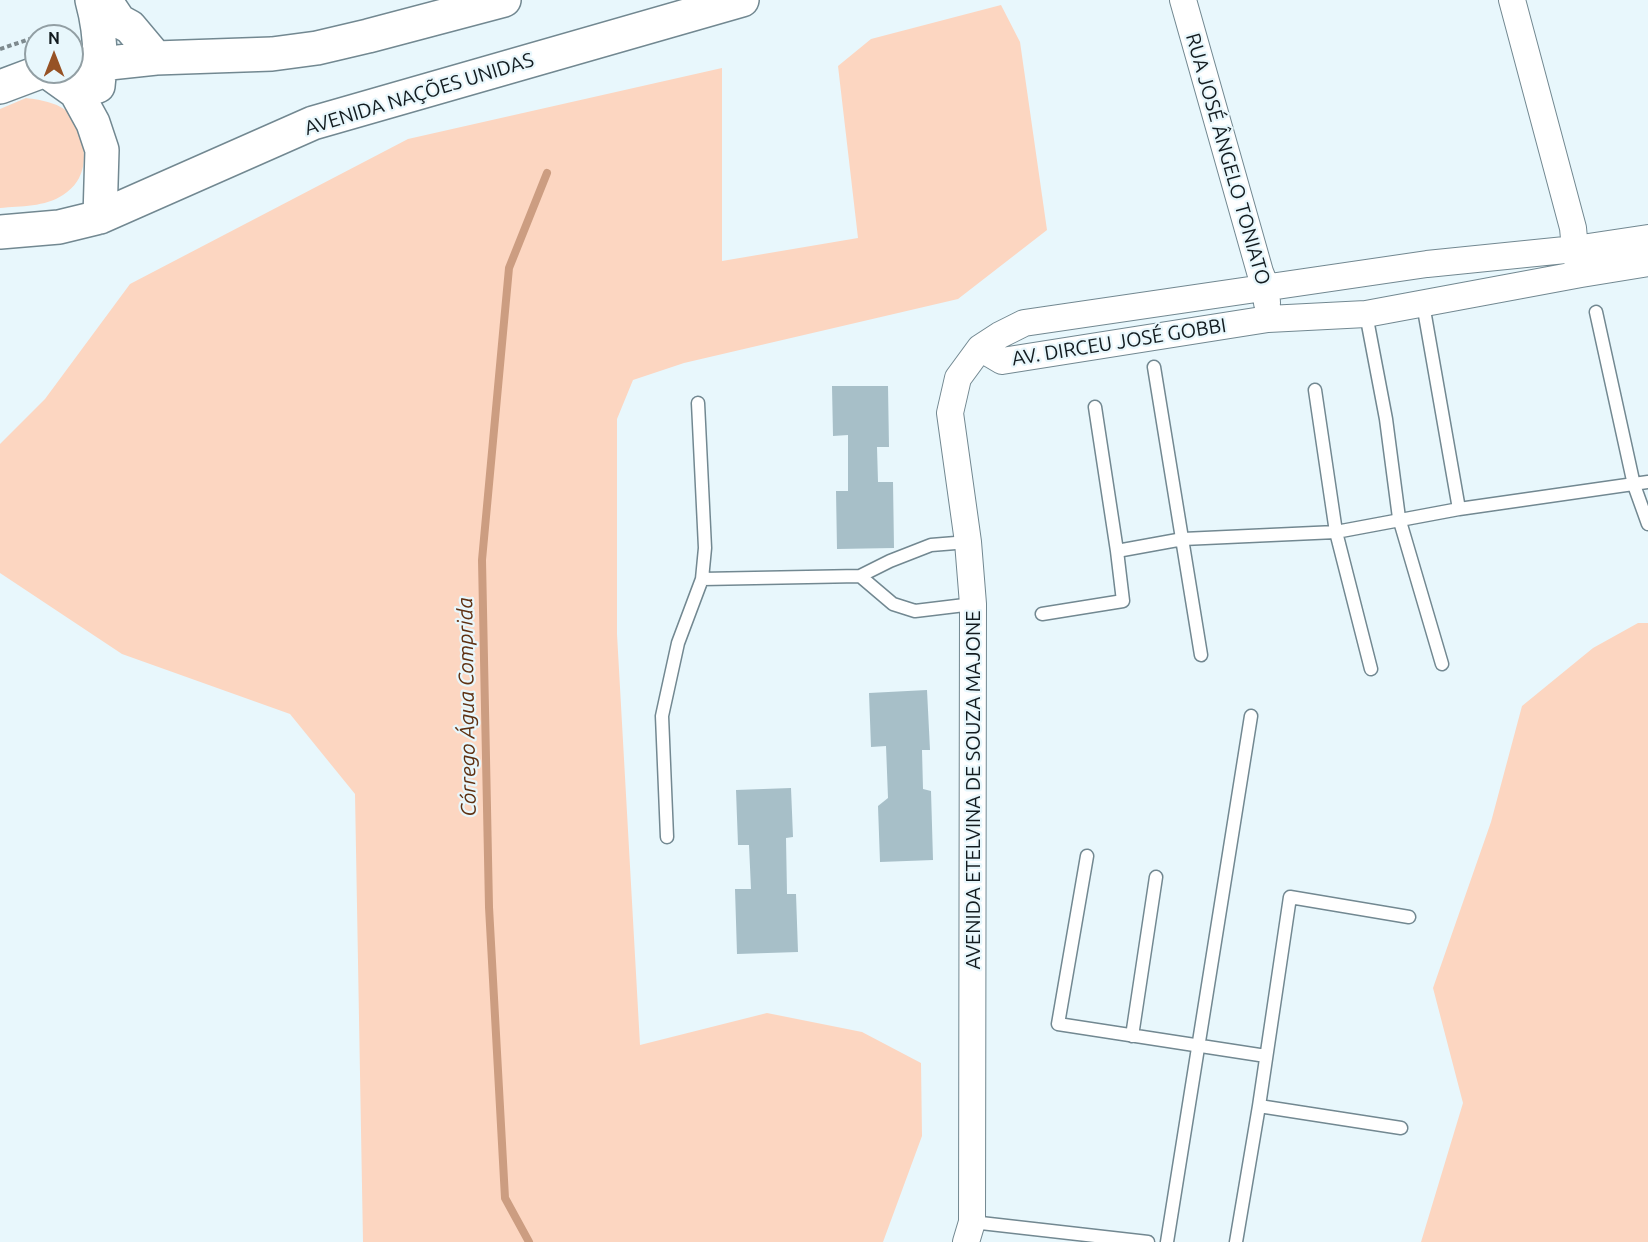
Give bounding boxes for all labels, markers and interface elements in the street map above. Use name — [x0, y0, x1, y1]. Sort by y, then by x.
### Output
north arrow — [24, 24, 84, 84]
text: N — [48, 29, 60, 47]
street label: RUA JOSÉ ÂNGELO TONIATO — [1181, 30, 1275, 288]
street label: AVENIDA NAÇÕES UNIDAS — [301, 48, 537, 140]
street label: AV. DIRCEU JOSÉ GOBBI — [1010, 313, 1228, 371]
water label: Córrego Água Comprida — [452, 597, 482, 817]
street label: AVENIDA ETELVINA DE SOUZA MAJONE — [961, 610, 985, 970]

